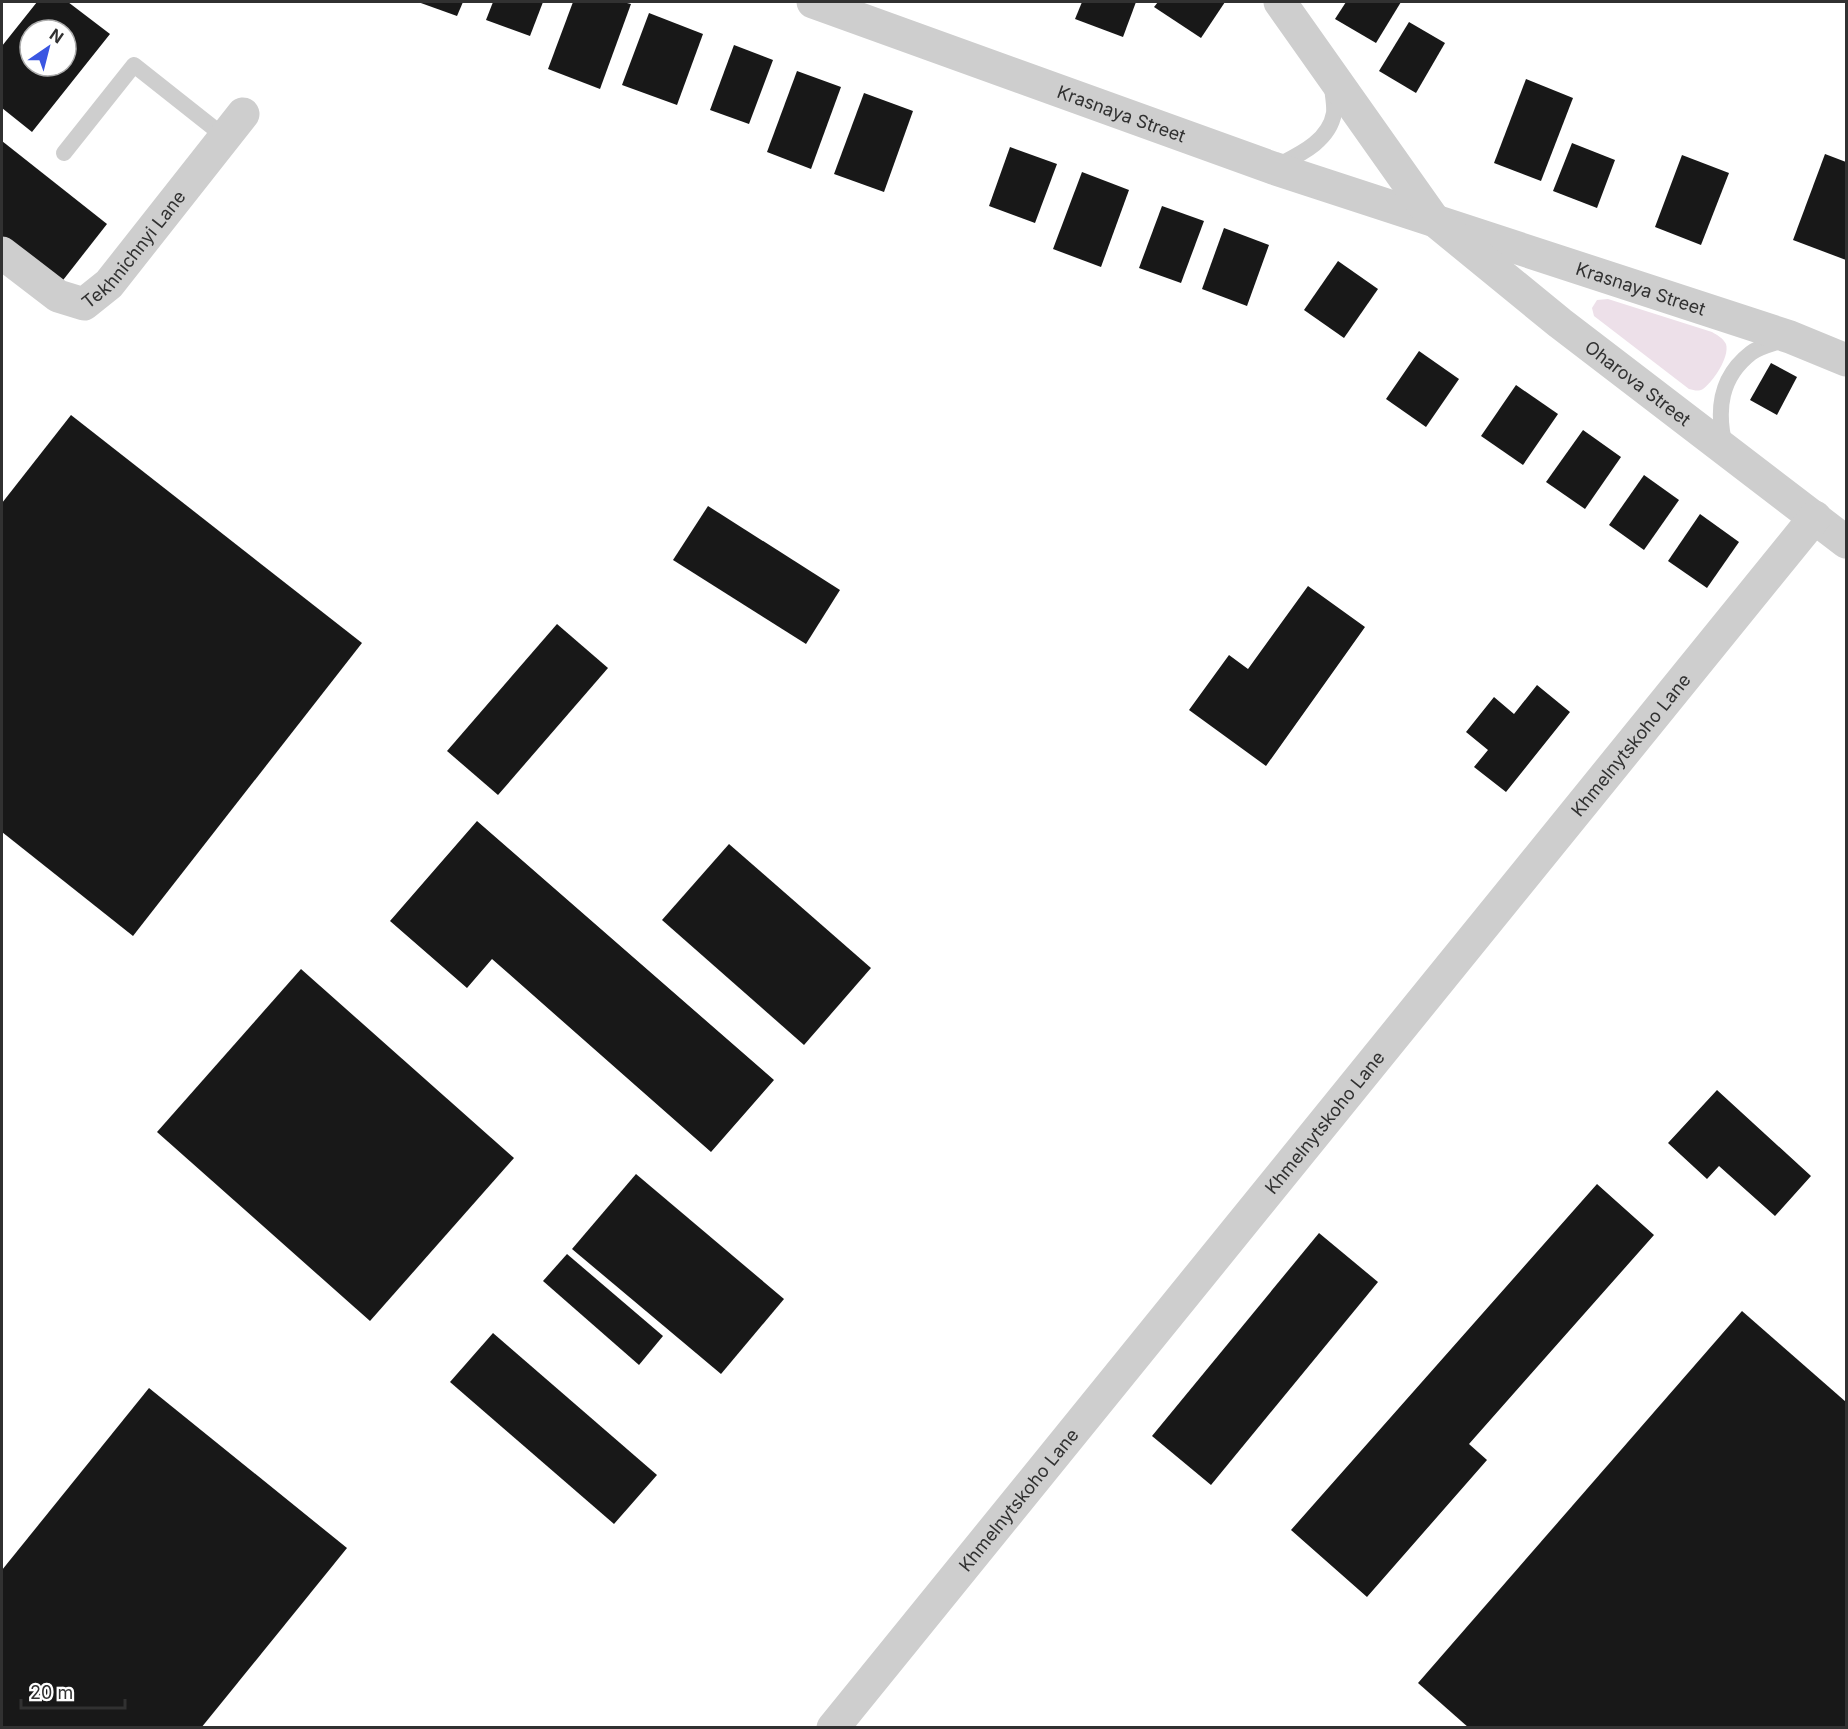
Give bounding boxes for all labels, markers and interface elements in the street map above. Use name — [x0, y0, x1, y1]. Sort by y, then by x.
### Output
north arrow — [18, 18, 78, 78]
text: N — [46, 24, 67, 47]
street label: Krasnaya Street — [1054, 81, 1189, 146]
street label: Tekhnichnyi Lane — [77, 186, 189, 312]
street label: Krasnaya Street — [1573, 257, 1708, 319]
street label: Oharova Street — [1581, 336, 1695, 430]
street label: Khmelnytskoho Lane — [1566, 669, 1694, 820]
street label: Khmelnytskoho Lane — [1260, 1047, 1388, 1198]
street label: Khmelnytskoho Lane — [954, 1424, 1082, 1575]
scale bar — [21, 1672, 124, 1710]
text: 20 m — [30, 1682, 73, 1703]

